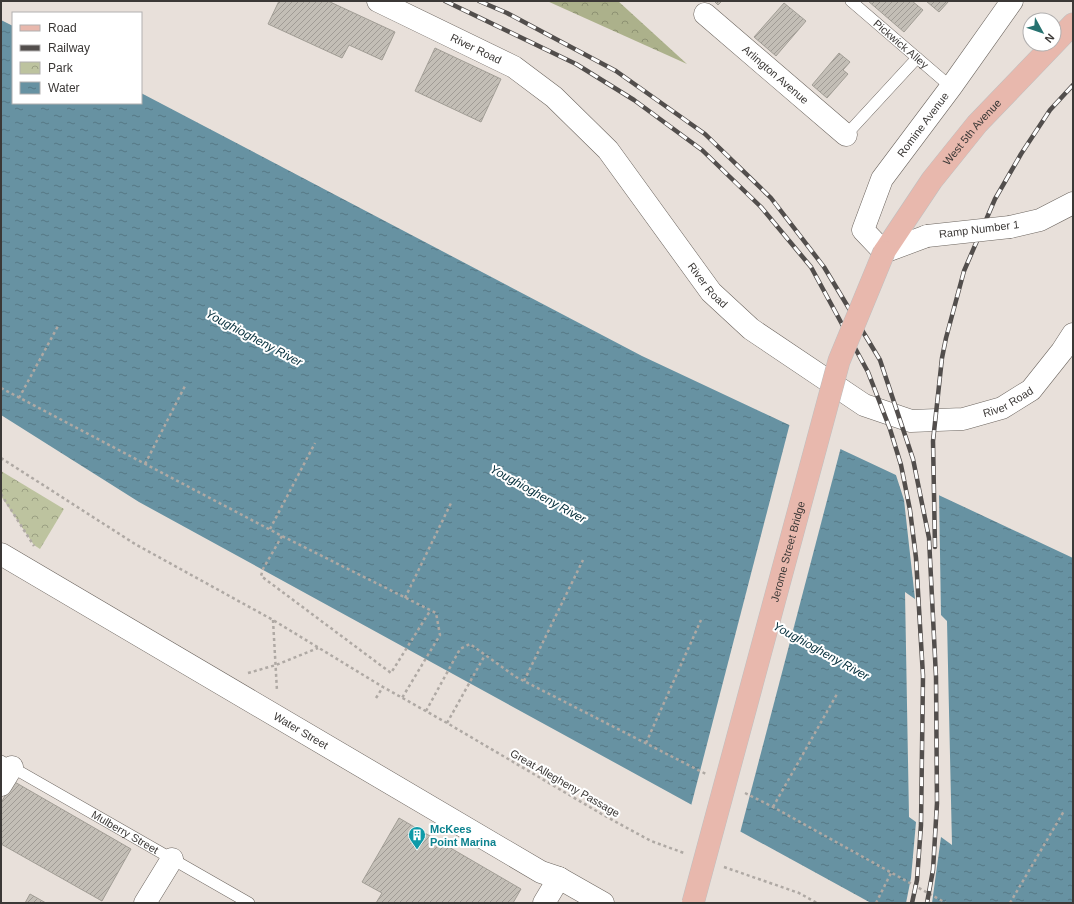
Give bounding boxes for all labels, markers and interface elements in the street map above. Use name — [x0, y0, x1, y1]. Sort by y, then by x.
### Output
legend — [12, 12, 142, 104]
north arrow — [1022, 12, 1062, 52]
street label: Pickwick Alley — [871, 17, 931, 71]
text: Road — [48, 21, 77, 35]
street label: River Road — [449, 31, 503, 66]
text: N — [1042, 32, 1057, 45]
text: Railway — [48, 41, 90, 55]
street label: Arlington Avenue — [740, 43, 811, 106]
text: Park — [48, 61, 74, 75]
text: Water — [48, 81, 80, 95]
street label: Romine Avenue — [895, 90, 951, 159]
street label: West 5th Avenue — [941, 97, 1004, 167]
street label: Ramp Number 1 — [938, 218, 1020, 240]
street label: River Road — [686, 260, 730, 310]
water label: Youghiogheny River — [203, 307, 306, 370]
street label: River Road — [981, 384, 1035, 419]
water label: Youghiogheny River — [488, 462, 589, 527]
street label: Jerome Street Bridge — [768, 500, 807, 603]
water label: Youghiogheny River — [771, 619, 872, 684]
street label: Water Street — [271, 710, 330, 751]
street label: Great Allegheny Passage — [508, 747, 622, 819]
street label: Mulberry Street — [89, 808, 161, 856]
place label: McKees Point Marina — [430, 823, 497, 848]
building icon: McKees Point Marina — [407, 825, 427, 850]

